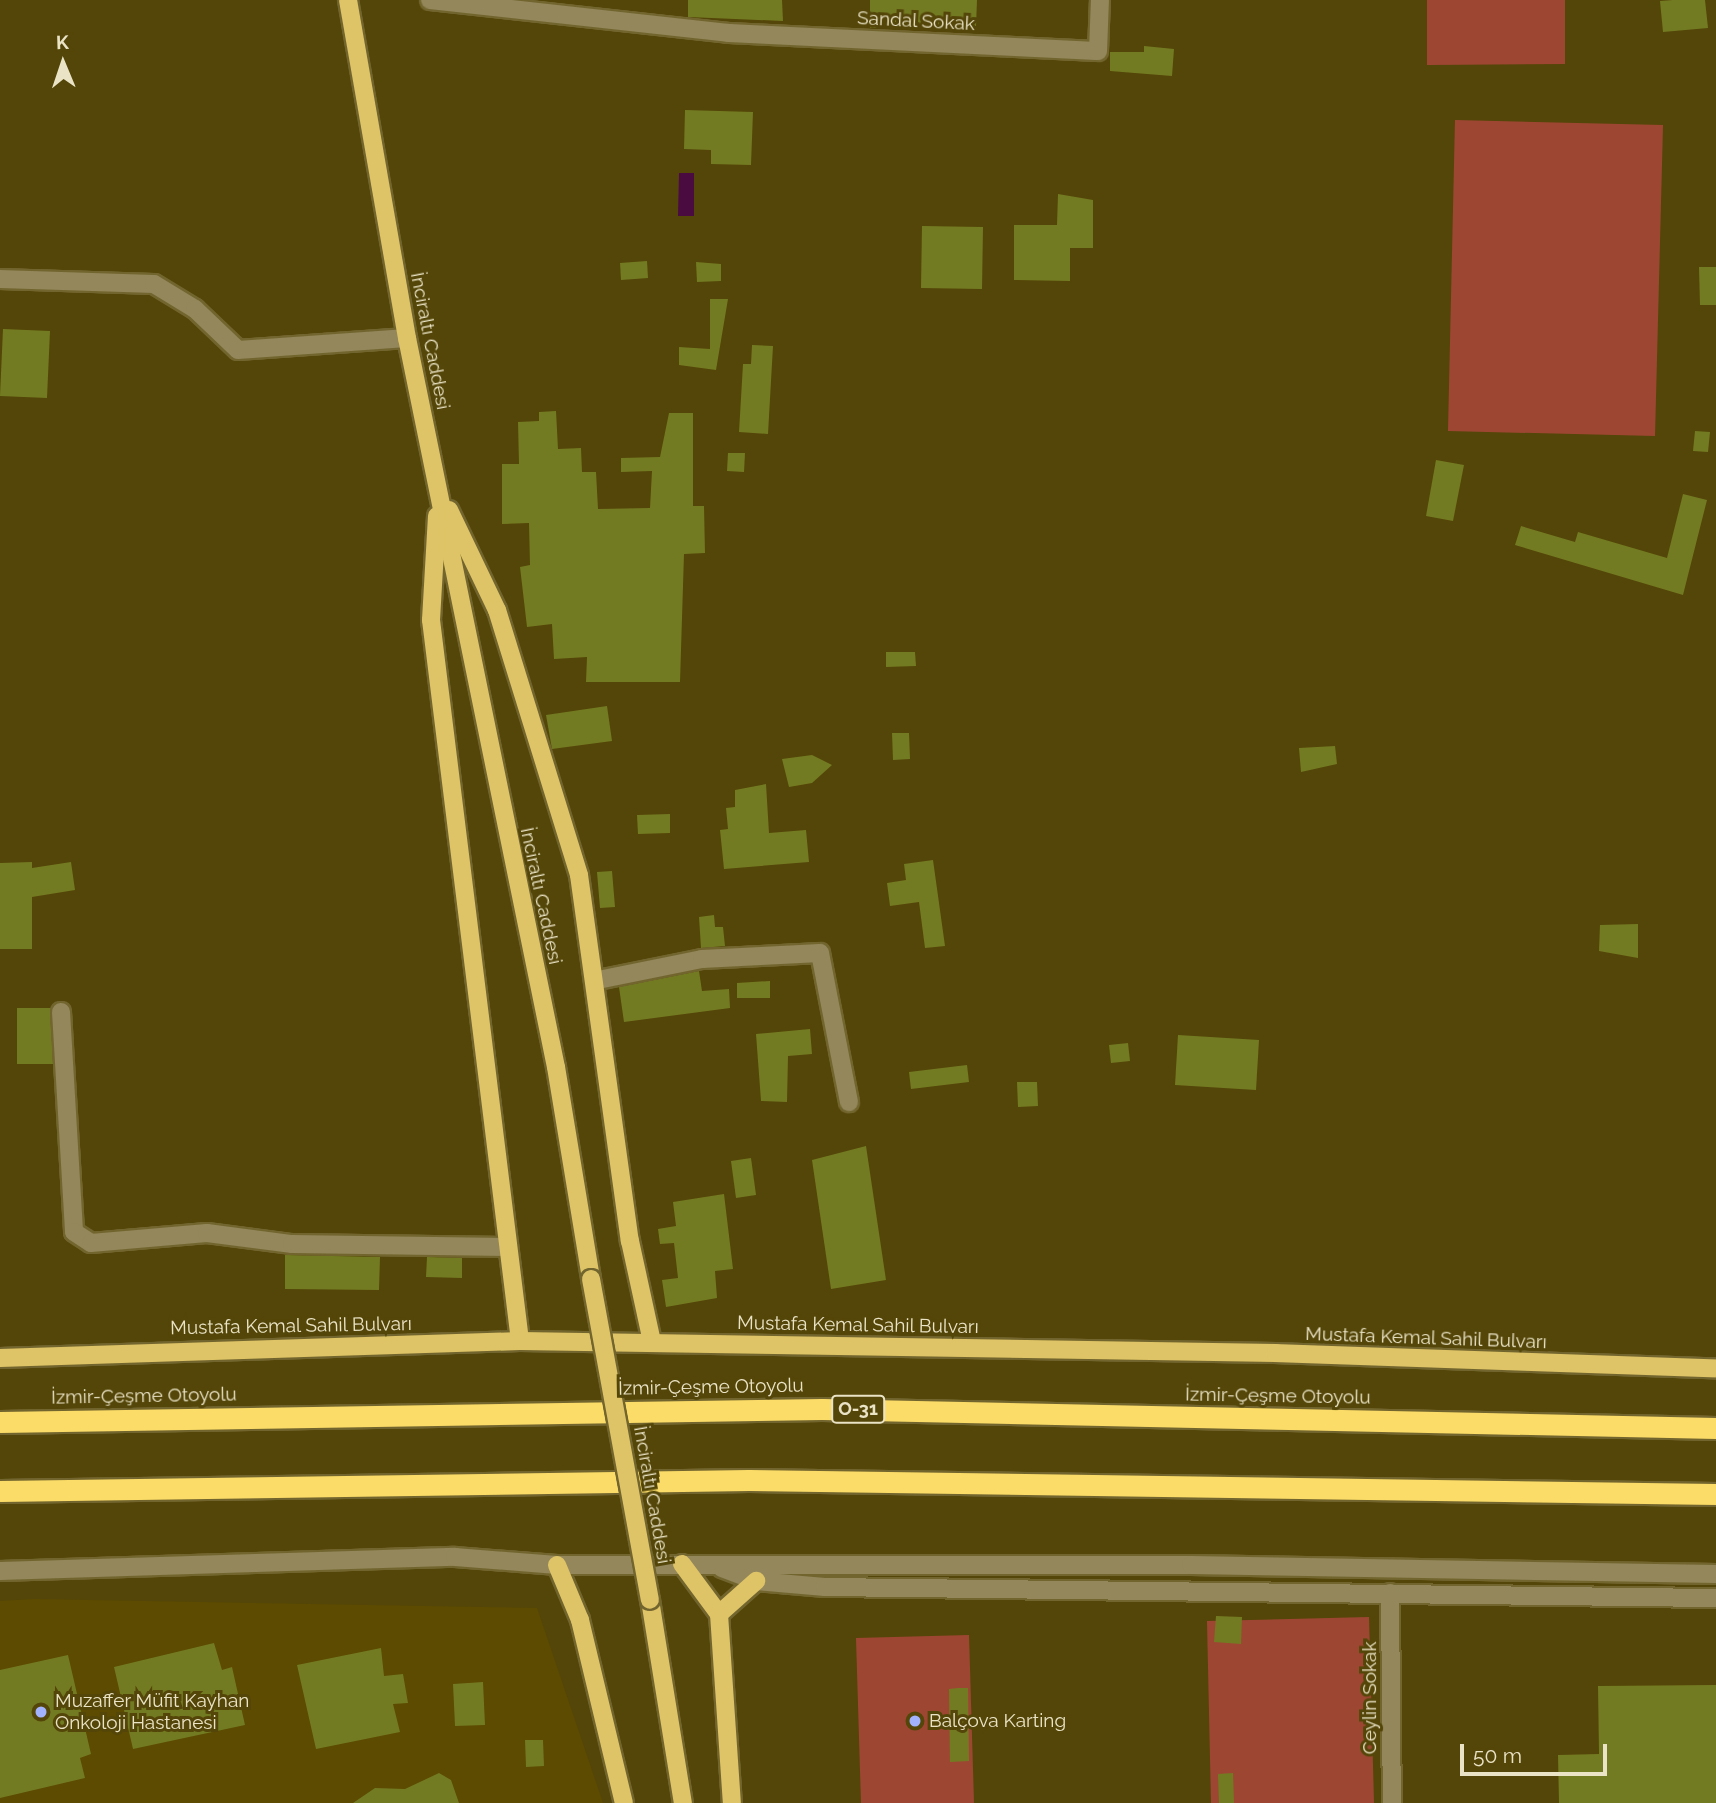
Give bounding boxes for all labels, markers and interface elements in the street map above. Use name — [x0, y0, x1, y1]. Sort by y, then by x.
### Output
street label: Sandal Sokak — [856, 7, 976, 35]
north arrow — [28, 28, 98, 98]
text: K — [56, 31, 69, 53]
street label: İnciraltı Caddesi — [406, 270, 454, 412]
street label: İnciraltı Caddesi — [515, 825, 567, 967]
street label: Mustafa Kemal Sahil Bulvarı — [736, 1311, 980, 1339]
street label: Mustafa Kemal Sahil Bulvarı — [169, 1312, 413, 1340]
street label: Mustafa Kemal Sahil Bulvarı — [1304, 1322, 1548, 1354]
street label: İzmir-Çeşme Otoyolu — [618, 1374, 804, 1400]
street label: İzmir-Çeşme Otoyolu — [51, 1383, 237, 1409]
street label: İzmir-Çeşme Otoyolu — [1185, 1383, 1371, 1409]
road number: O-31 — [830, 1394, 886, 1424]
street label: İnciraltı Caddesi — [629, 1424, 675, 1566]
street label: Ceylin Sokak — [1359, 1642, 1381, 1754]
place label: Muzaffer Müfit Kayhan Onkoloji Hastanesi — [55, 1690, 250, 1734]
marker: Muzaffer Müfit Kayhan Onkoloji Hastanesi — [33, 1704, 49, 1720]
place label: Balçova Karting — [929, 1710, 1066, 1732]
marker: Balçova Karting — [907, 1713, 923, 1729]
scale bar — [1464, 1730, 1611, 1774]
text: 50 m — [1473, 1743, 1522, 1768]

